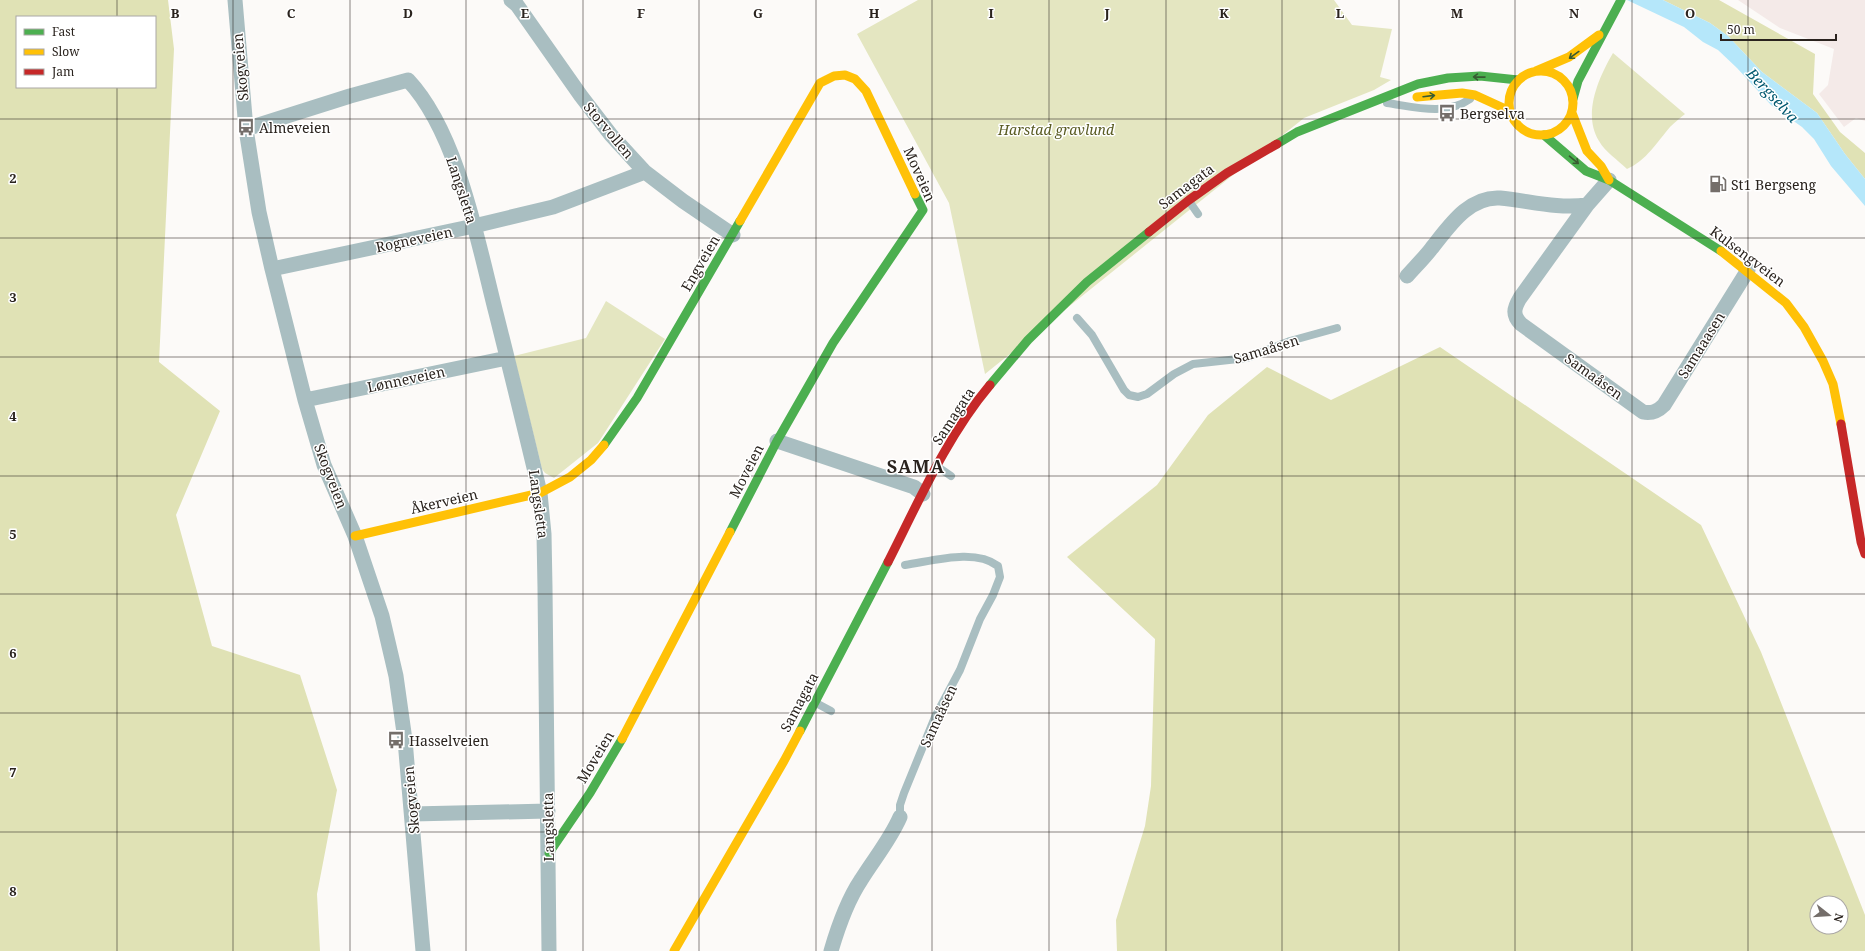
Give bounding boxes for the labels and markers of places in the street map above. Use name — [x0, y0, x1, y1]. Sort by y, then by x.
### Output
bus stop icon: Bergselva — [1437, 103, 1457, 123]
place label: Bergselva — [1460, 104, 1525, 123]
bus stop icon: Almeveien — [236, 117, 256, 137]
place label: Almeveien — [259, 118, 331, 137]
fuel station icon: St1 Bergseng — [1708, 174, 1728, 194]
place label: St1 Bergseng — [1731, 175, 1817, 194]
bus stop icon: Hasselveien — [386, 730, 406, 750]
place label: Hasselveien — [409, 731, 489, 750]

